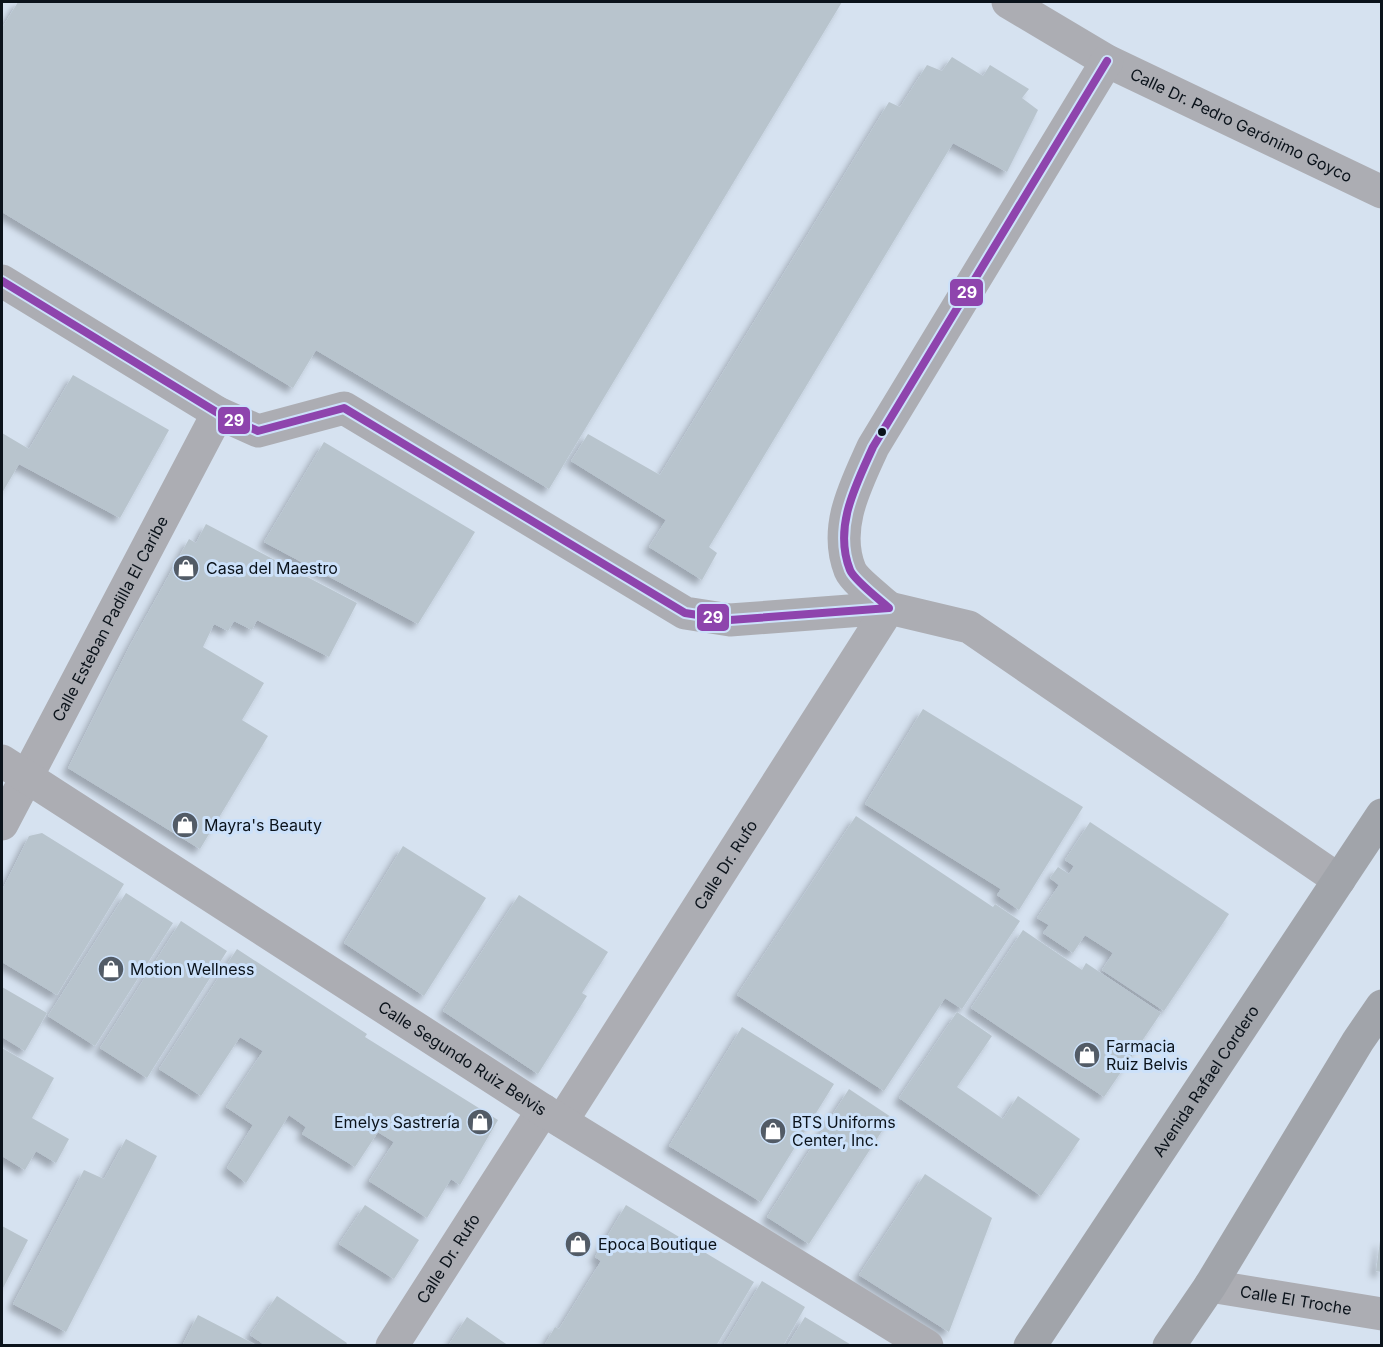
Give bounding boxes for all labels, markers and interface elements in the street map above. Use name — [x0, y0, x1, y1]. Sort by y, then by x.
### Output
street label: Calle Dr. Pedro Gerónimo Goyco — [1127, 64, 1356, 186]
line badge: 29 — [949, 278, 984, 307]
text: 29 — [957, 282, 977, 302]
line badge: 29 — [217, 406, 251, 435]
text: 29 — [224, 410, 244, 430]
unlabelled marker — [876, 426, 888, 438]
street label: Calle Esteban Padilla El Caribe — [48, 512, 172, 725]
shop icon: Casa del Maestro — [171, 553, 201, 583]
place label: Casa del Maestro — [206, 558, 338, 578]
line badge: 29 — [696, 603, 730, 632]
text: 29 — [703, 607, 723, 627]
shop icon: Mayra's Beauty — [170, 810, 200, 840]
place label: Mayra's Beauty — [204, 815, 322, 835]
street label: Calle Dr. Rufo — [689, 816, 761, 913]
shop icon: Motion Wellness — [96, 954, 126, 984]
place label: Motion Wellness — [130, 959, 254, 979]
street label: Calle Segundo Ruiz Belvis — [374, 996, 550, 1120]
street label: Avenida Rafael Cordero — [1148, 1001, 1263, 1161]
place label: Farmacia Ruiz Belvis — [1106, 1036, 1188, 1074]
shop icon: Farmacia Ruiz Belvis — [1072, 1040, 1102, 1070]
shop icon: Emelys Sastrería — [465, 1107, 495, 1137]
place label: Emelys Sastrería — [334, 1112, 460, 1132]
place label: BTS Uniforms Center, Inc. — [792, 1112, 896, 1150]
shop icon: BTS Uniforms Center, Inc. — [758, 1116, 788, 1146]
street label: Calle Dr. Rufo — [412, 1210, 484, 1307]
shop icon: Epoca Boutique — [563, 1229, 593, 1259]
place label: Epoca Boutique — [598, 1234, 717, 1254]
street label: Calle El Troche — [1239, 1281, 1353, 1319]

